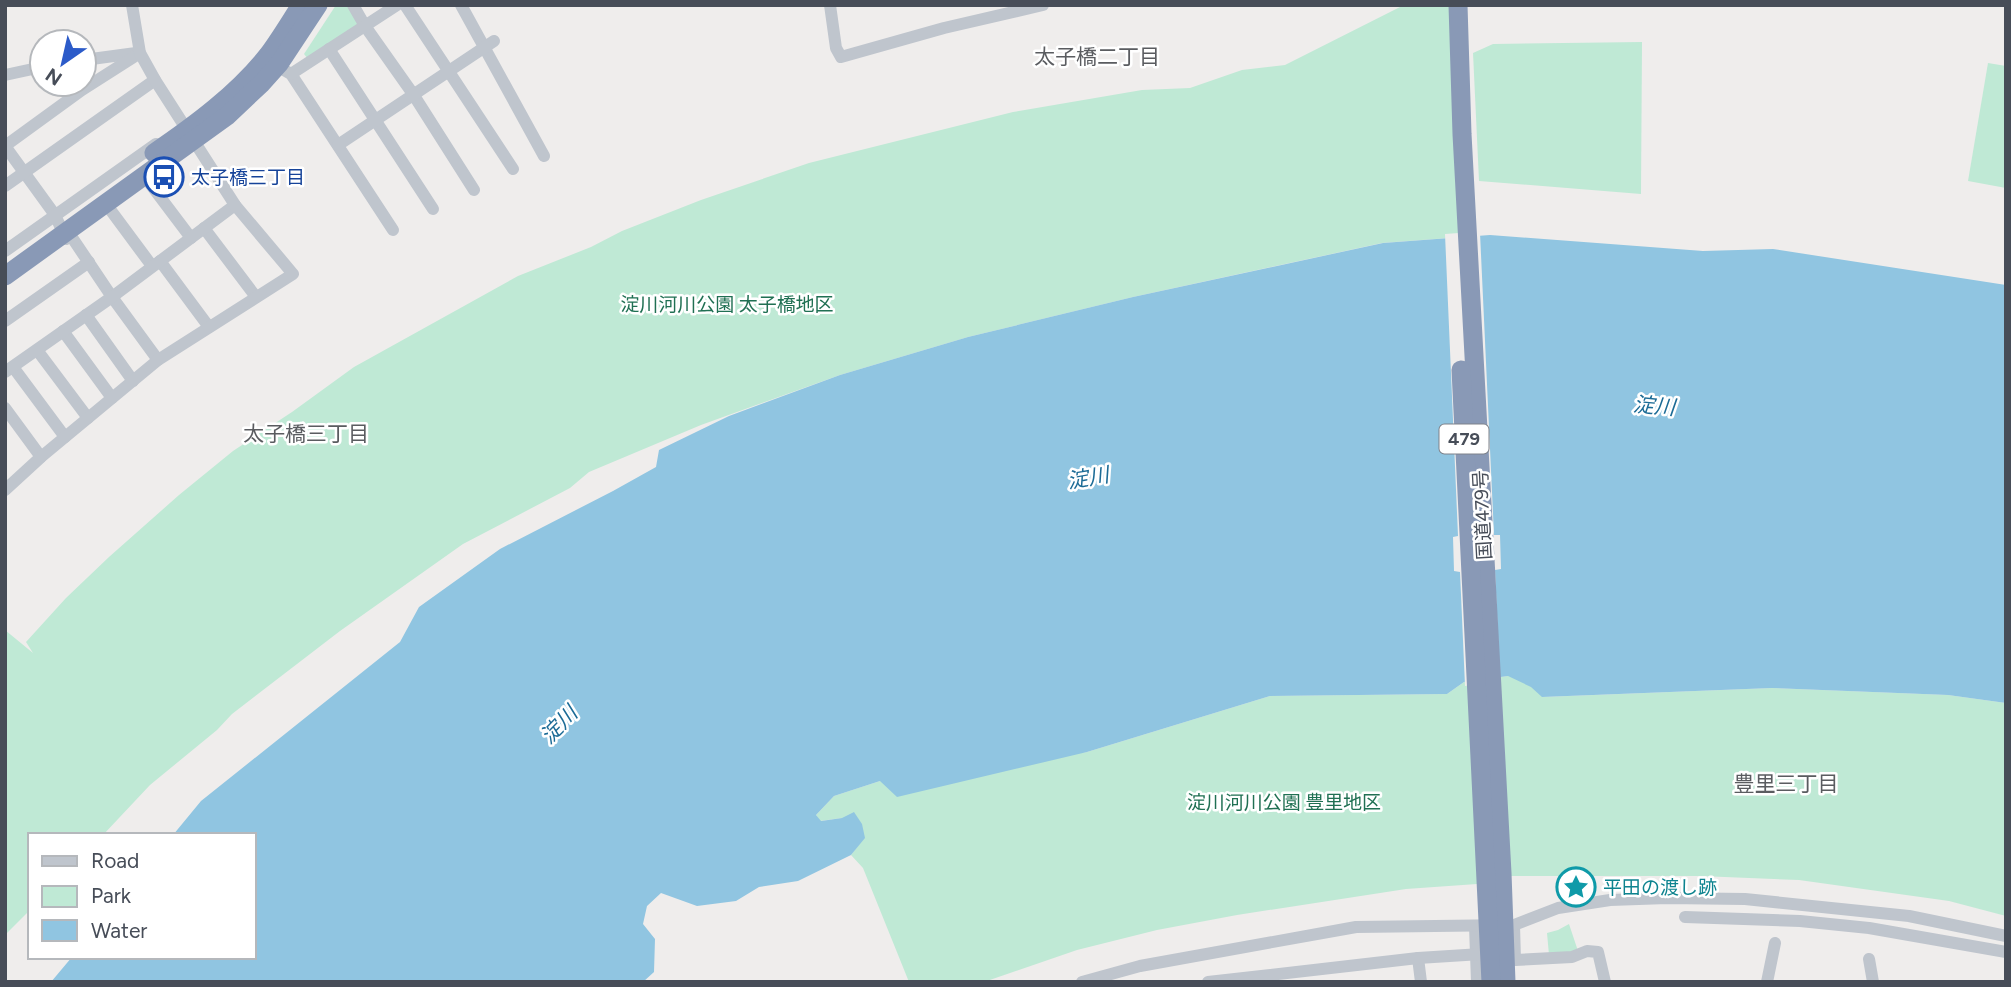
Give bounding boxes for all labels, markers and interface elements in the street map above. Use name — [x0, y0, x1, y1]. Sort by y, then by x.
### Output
north arrow — [28, 28, 98, 98]
district label: 太子橋二丁目 — [1034, 44, 1160, 69]
text: N — [41, 63, 66, 90]
bus stop icon: 太子橋三丁目 — [143, 156, 185, 198]
place label: 太子橋三丁目 — [191, 166, 305, 189]
park label: 淀川河川公園 太子橋地区 — [620, 293, 834, 316]
water label: 淀川 — [1632, 391, 1678, 420]
district label: 太子橋三丁目 — [243, 421, 369, 446]
road number: 479 — [1440, 424, 1488, 454]
water label: 淀川 — [1065, 461, 1113, 493]
street label: 国道479号 — [1469, 470, 1496, 560]
water label: 淀川 — [535, 699, 584, 748]
district label: 豊里三丁目 — [1734, 771, 1839, 796]
park label: 淀川河川公園 豊里地区 — [1187, 791, 1381, 814]
legend — [28, 833, 256, 959]
text: Road — [91, 848, 139, 873]
place icon: 平田の渡し跡 — [1555, 866, 1597, 908]
place label: 平田の渡し跡 — [1603, 876, 1717, 899]
text: Park — [91, 883, 132, 908]
text: Water — [91, 918, 147, 943]

